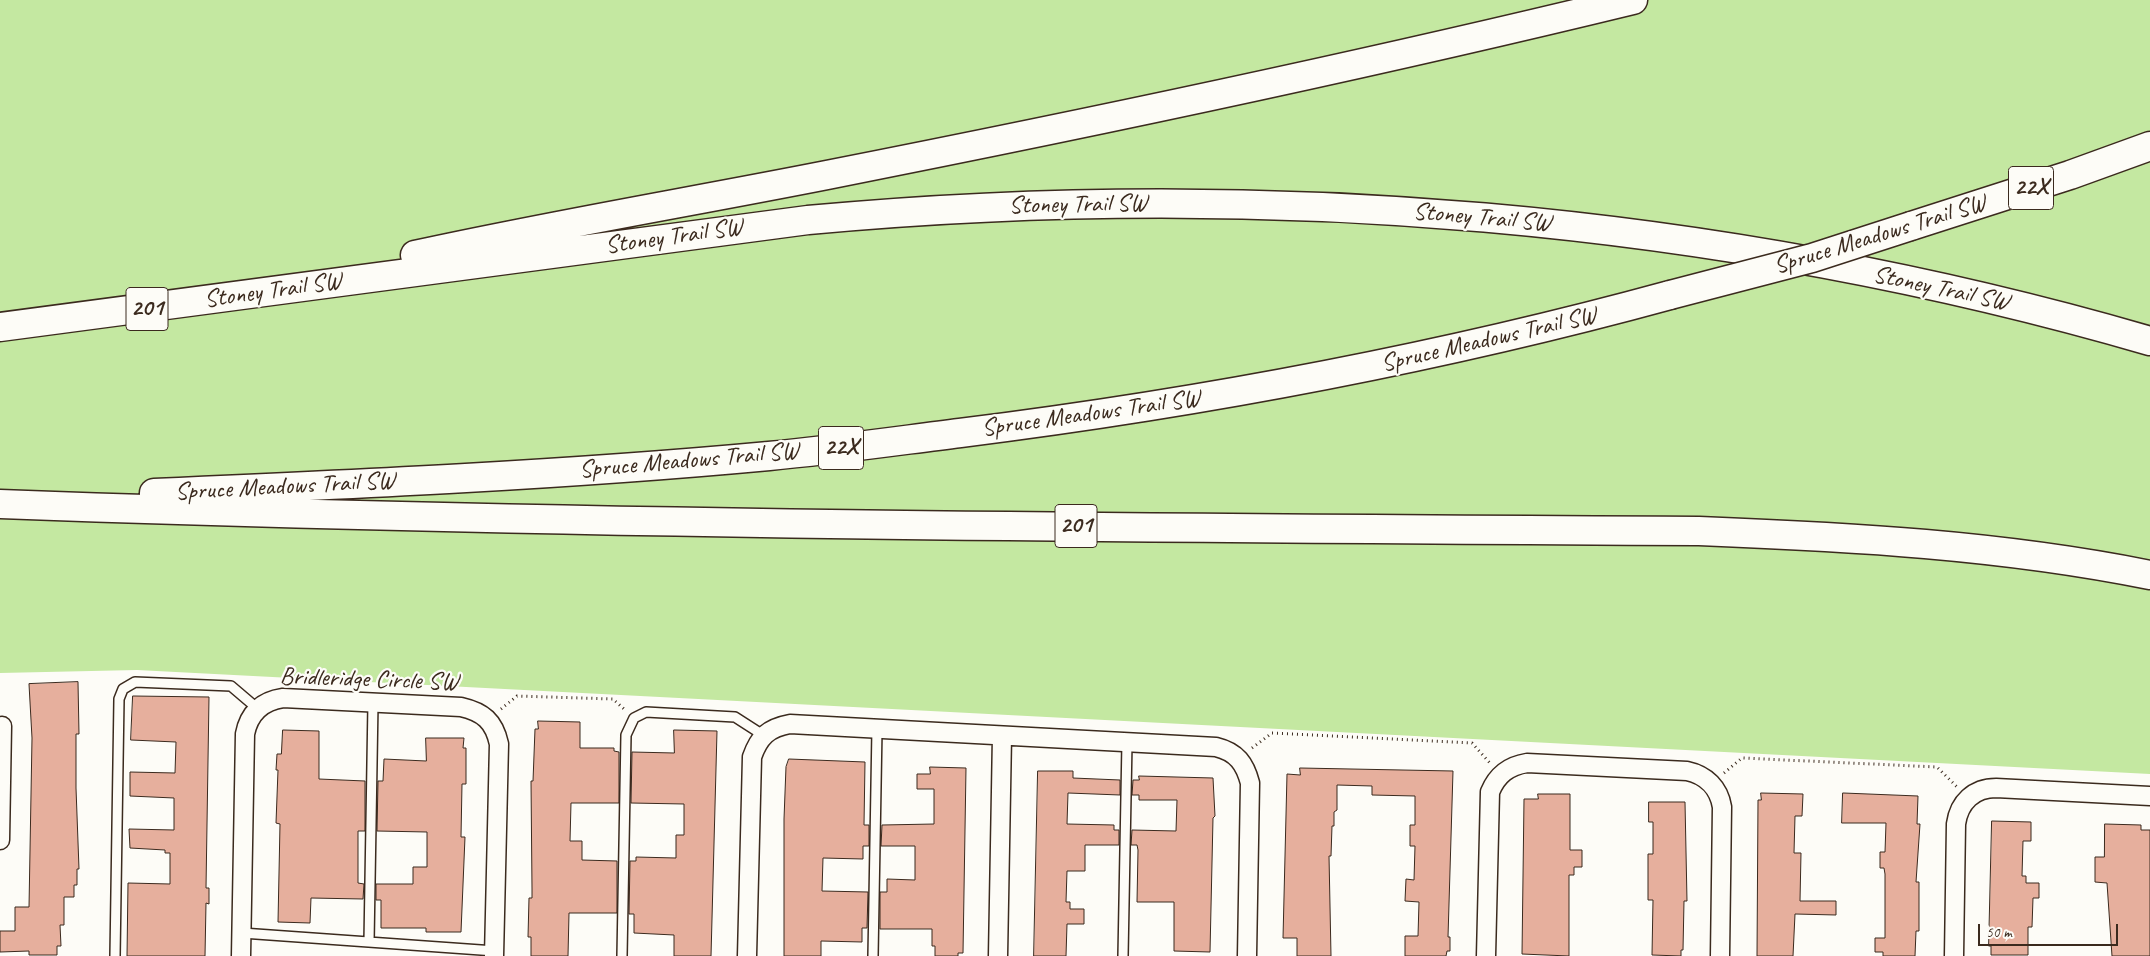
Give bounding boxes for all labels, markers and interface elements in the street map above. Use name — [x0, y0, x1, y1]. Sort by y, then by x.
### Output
road number: 22X — [2008, 167, 2054, 210]
street label: Spruce Meadows Trail SW — [1770, 188, 1990, 282]
street label: Stoney Trail SW — [1008, 189, 1148, 221]
street label: Stoney Trail SW — [1412, 197, 1552, 239]
street label: Stoney Trail SW — [603, 213, 745, 261]
street label: Stoney Trail SW — [1870, 260, 2012, 318]
street label: Stoney Trail SW — [202, 267, 344, 315]
road number: 201 — [126, 288, 168, 330]
street label: Spruce Meadows Trail SW — [1378, 301, 1600, 379]
street label: Spruce Meadows Trail SW — [980, 384, 1202, 444]
road number: 22X — [818, 426, 864, 469]
street label: Spruce Meadows Trail SW — [578, 436, 800, 486]
street label: Spruce Meadows Trail SW — [174, 466, 396, 508]
road number: 201 — [1055, 504, 1097, 548]
street label: Bridleridge Circle SW — [279, 662, 459, 698]
scale bar — [1980, 914, 2120, 946]
text: 50 m — [1986, 923, 2012, 942]

